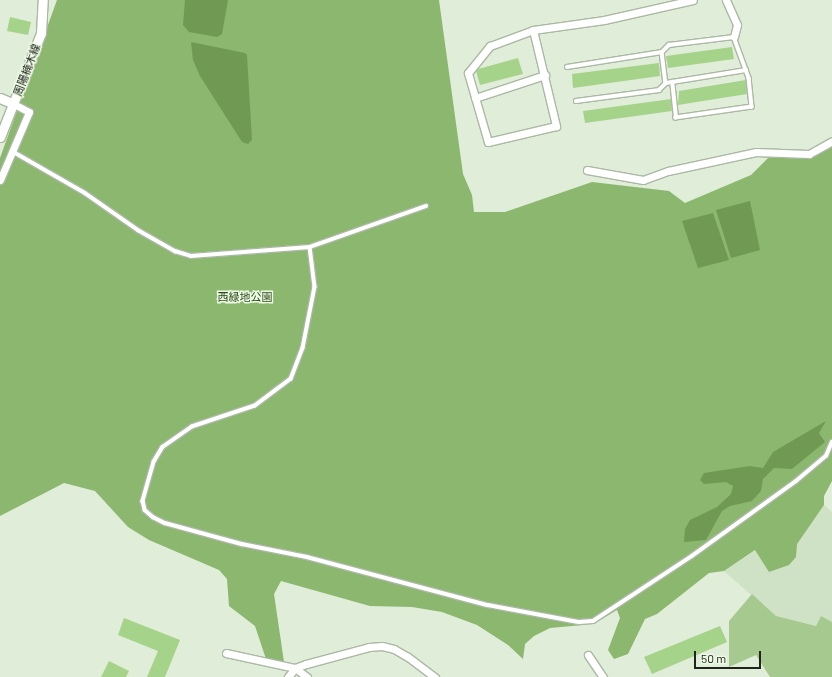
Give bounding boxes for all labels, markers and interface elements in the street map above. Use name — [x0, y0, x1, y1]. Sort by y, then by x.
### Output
street label: 周陽楠木線 — [11, 42, 43, 98]
park label: 西緑地公園 — [218, 290, 272, 304]
scale bar — [696, 643, 763, 669]
text: 50 m — [701, 651, 726, 665]

